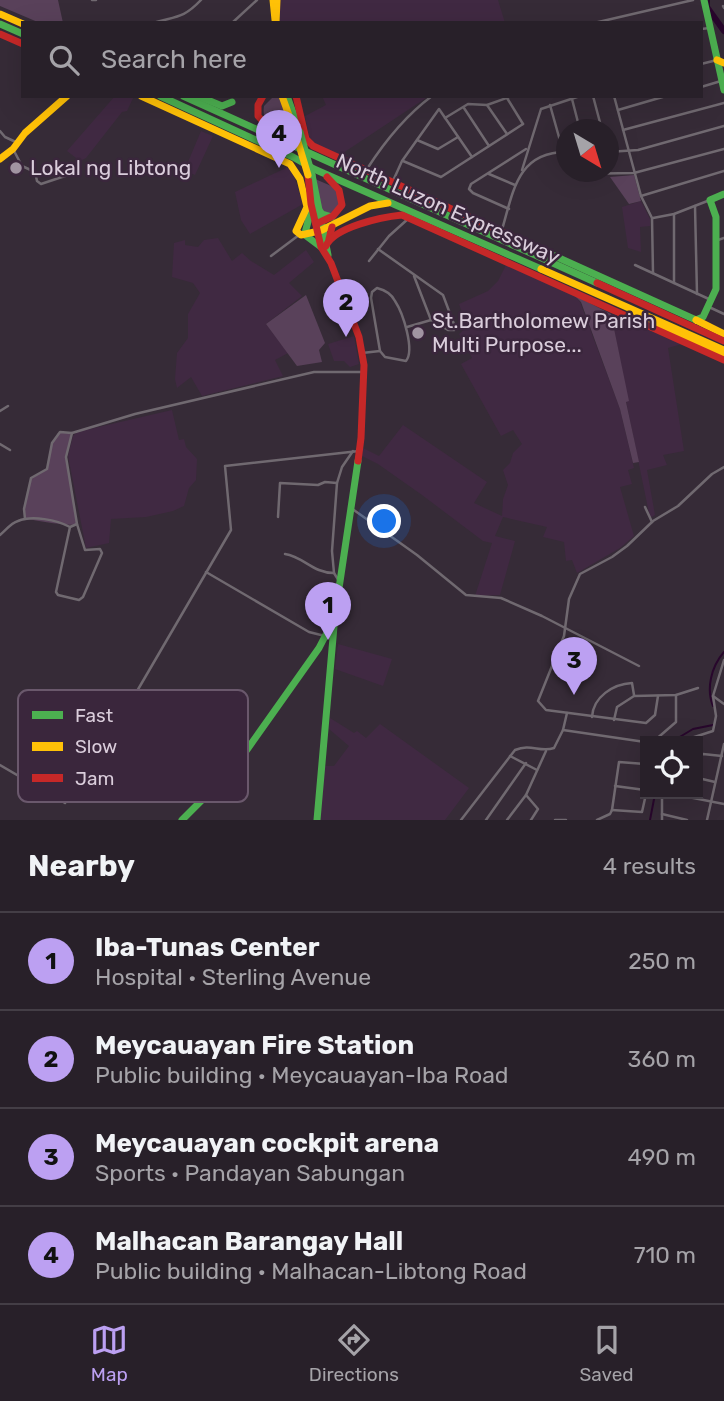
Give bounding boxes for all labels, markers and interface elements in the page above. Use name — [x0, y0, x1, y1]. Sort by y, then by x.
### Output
search box — [21, 21, 703, 98]
icon: search — [45, 41, 83, 79]
text: Search here — [101, 44, 247, 75]
pin: 4 — [256, 110, 302, 168]
north arrow — [556, 119, 619, 182]
street label: North Luzon Expressway — [333, 148, 564, 269]
place label: Lokal ng Libtong — [30, 155, 191, 180]
marker: Lokal ng Libtong — [8, 160, 24, 176]
pin: 2 — [323, 279, 369, 337]
place label: St.Bartholomew Parish Multi Purpose... — [432, 308, 655, 357]
marker: St.Bartholomew Parish Multi Purpose... — [410, 325, 426, 341]
your location — [367, 504, 401, 538]
pin: 1 — [305, 582, 351, 640]
pin: 3 — [551, 637, 597, 695]
legend — [18, 690, 248, 802]
text: Fast — [75, 704, 114, 727]
text: Slow — [75, 735, 117, 758]
map controls — [640, 736, 703, 799]
button: locate — [640, 736, 703, 799]
text: Jam — [75, 767, 114, 790]
text: Nearby — [28, 848, 135, 884]
text: 4 results — [603, 852, 696, 880]
text: Iba-Tunas Center — [95, 932, 319, 963]
text: 1 — [45, 947, 57, 975]
text: 250 m — [628, 947, 696, 975]
text: Hospital · Sterling Avenue — [95, 963, 371, 991]
text: Meycauayan Fire Station — [95, 1030, 414, 1061]
text: 2 — [44, 1045, 58, 1073]
text: 360 m — [628, 1045, 696, 1073]
text: Public building · Meycauayan-Iba Road — [95, 1061, 509, 1089]
text: Meycauayan cockpit arena — [95, 1128, 439, 1159]
text: 3 — [43, 1143, 59, 1171]
text: 490 m — [628, 1143, 696, 1171]
text: Sports · Pandayan Sabungan — [95, 1159, 405, 1187]
text: Malhacan Barangay Hall — [95, 1226, 403, 1257]
text: 4 — [43, 1241, 59, 1269]
text: 710 m — [634, 1241, 696, 1269]
text: Public building · Malhacan-Libtong Road — [95, 1257, 527, 1285]
tab: Map — [90, 1321, 128, 1386]
tab: Directions — [309, 1321, 399, 1386]
tab: Saved — [579, 1321, 634, 1386]

